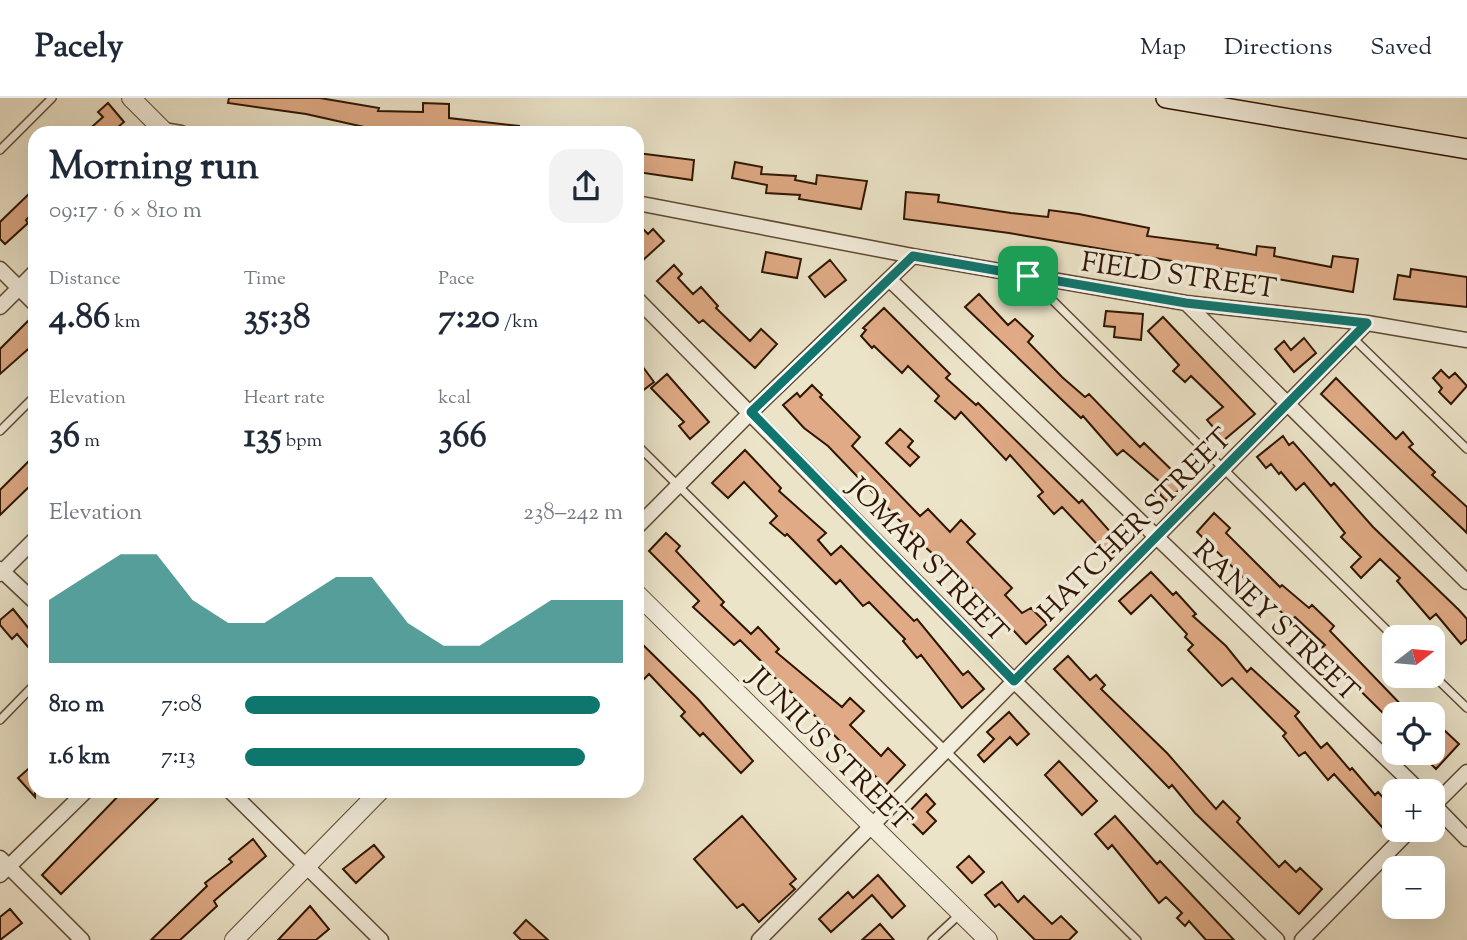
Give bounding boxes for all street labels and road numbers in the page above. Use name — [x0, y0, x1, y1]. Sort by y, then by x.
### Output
street label: FIELD STREET — [1078, 243, 1279, 311]
street label: HATCHER STREET — [1030, 420, 1242, 632]
street label: JOMAR STREET — [836, 468, 1017, 653]
street label: RANEY STREET — [1183, 532, 1367, 712]
street label: JUNIUS STREET — [736, 658, 920, 842]

